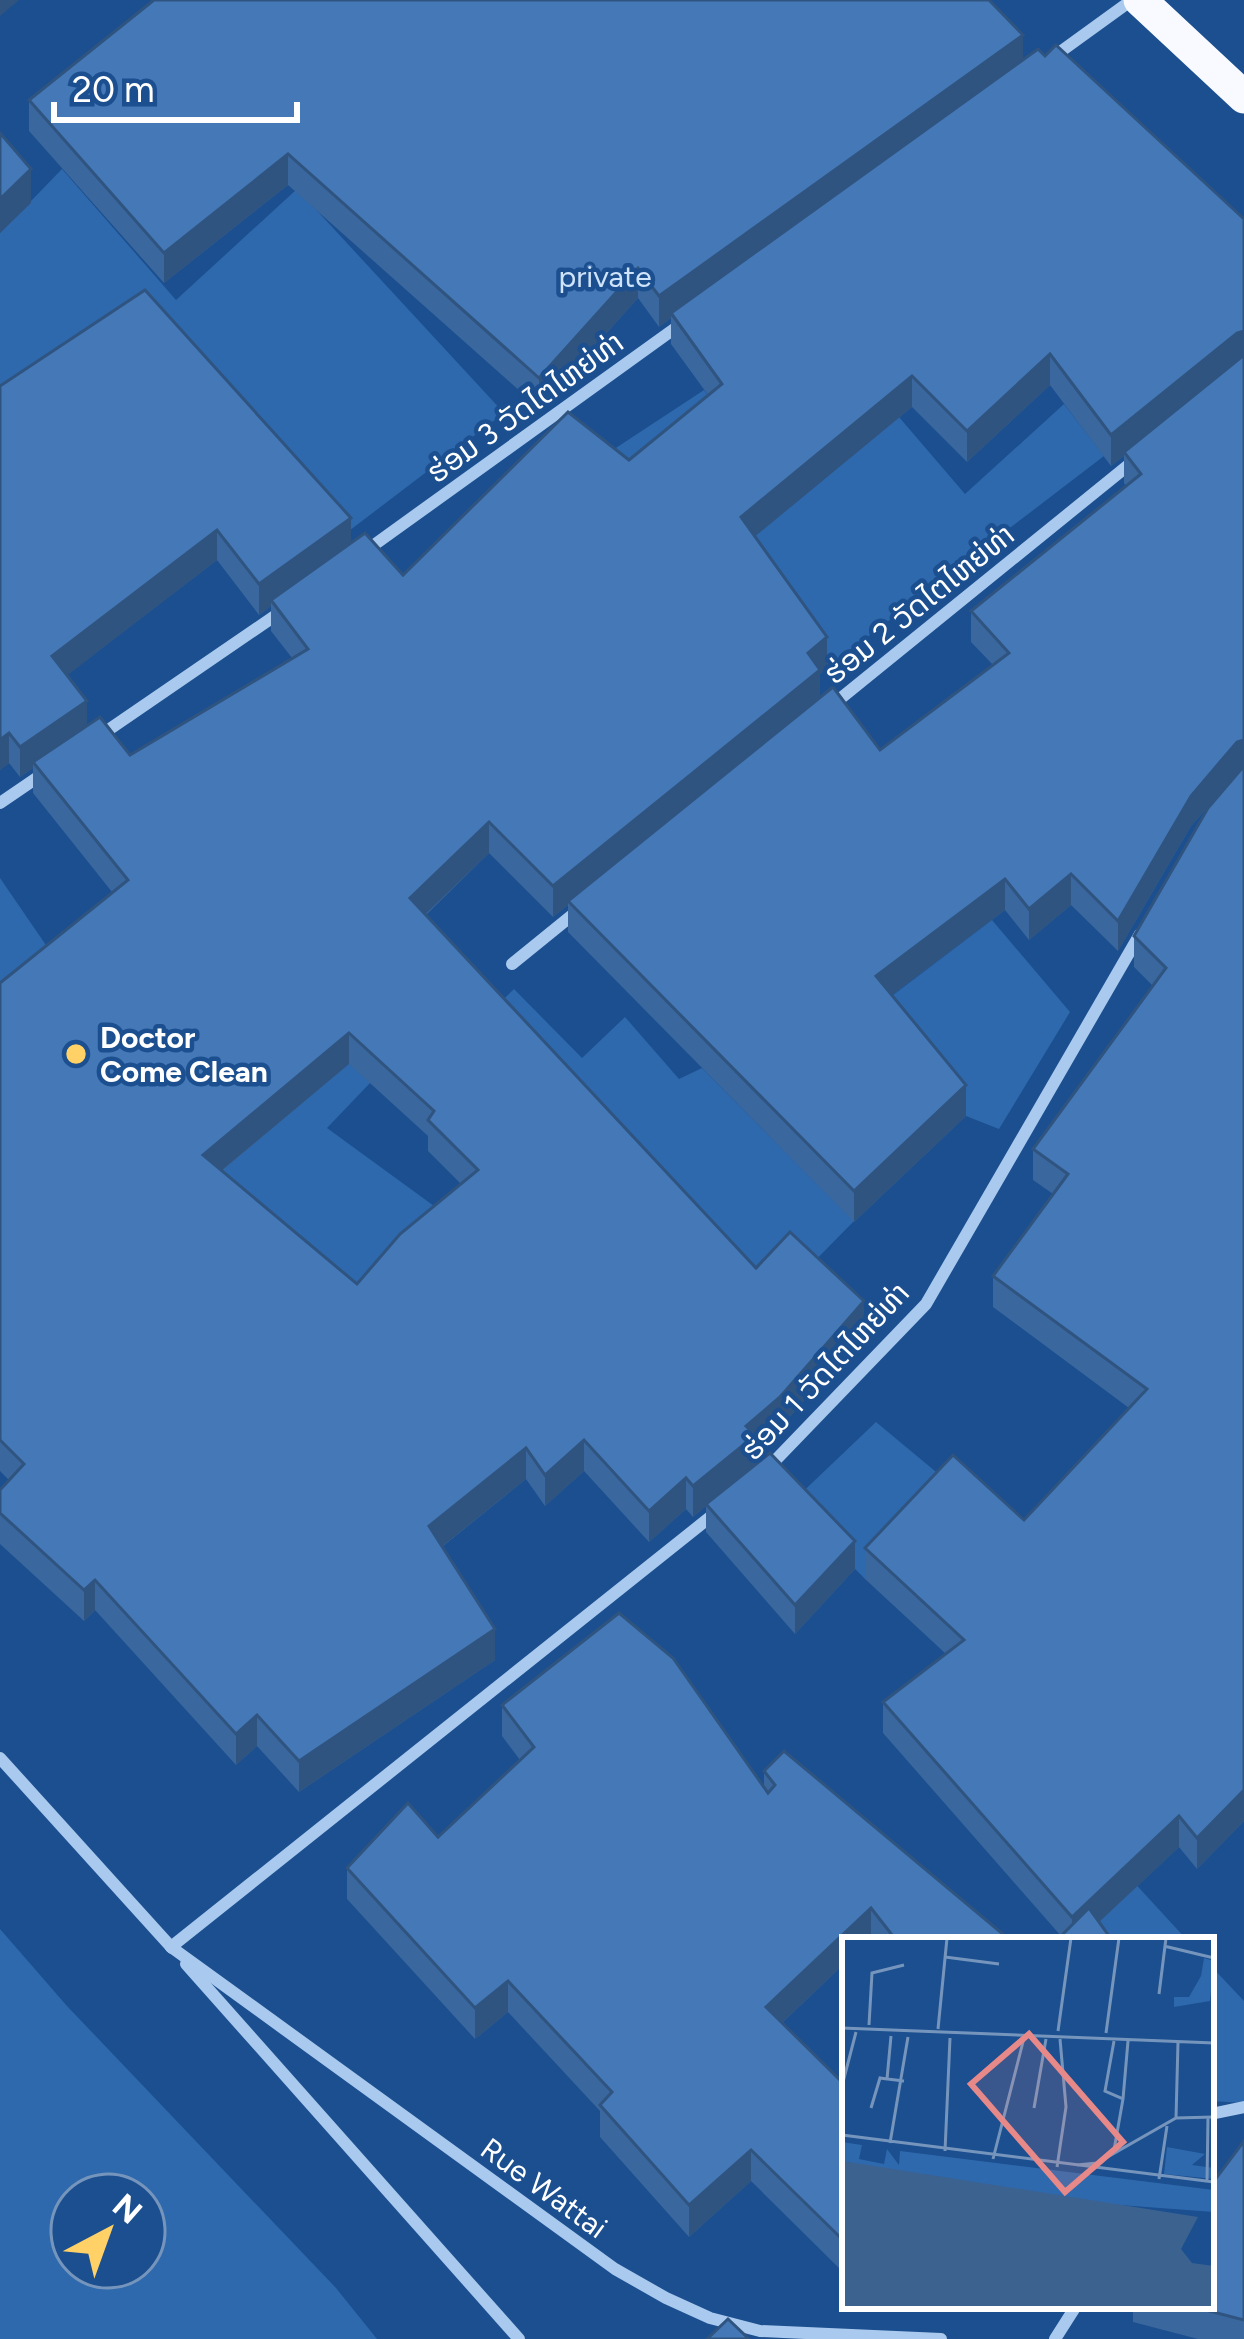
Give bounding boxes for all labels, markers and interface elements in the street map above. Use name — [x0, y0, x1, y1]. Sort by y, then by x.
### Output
scale bar — [54, 48, 297, 122]
text: 20 m — [72, 68, 155, 111]
park label: private — [558, 258, 652, 295]
street label: ຮ່ອມ 3 ວັດໄຕໄຫຍ່ທ່າ — [420, 323, 630, 491]
street label: ຮ່ອມ 2 ວັດໄຕໄຫຍ່ທ່າ — [816, 516, 1022, 692]
place label: Doctor Come Clean — [100, 1019, 268, 1090]
marker: Doctor Come Clean — [63, 1041, 89, 1067]
street label: ຮ່ອມ 1 ວັດໄຕໄຫຍ່ທ່າ — [733, 1274, 917, 1468]
inset map — [842, 1937, 1214, 2309]
street label: Rue Wattai — [474, 2130, 614, 2246]
north arrow — [48, 2171, 168, 2291]
text: N — [105, 2186, 150, 2232]

